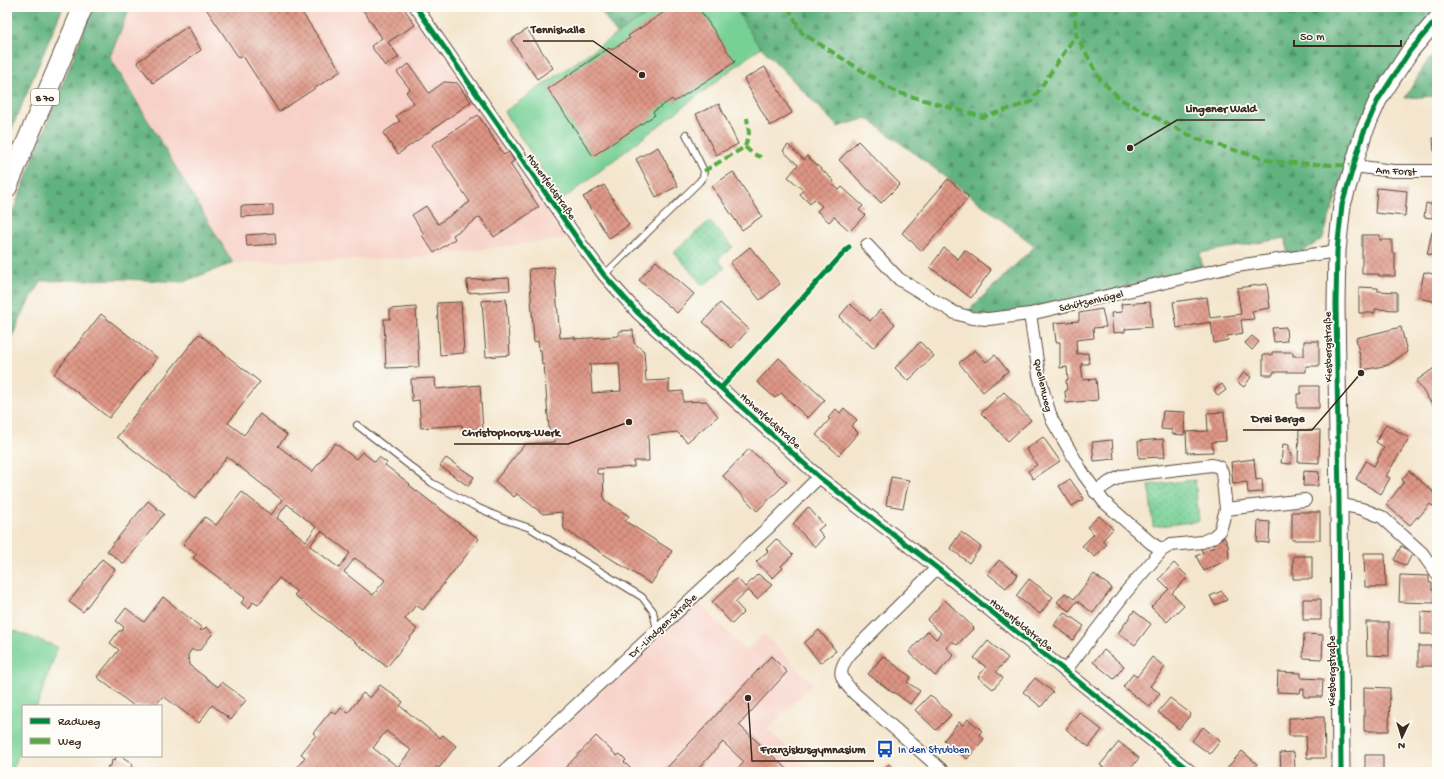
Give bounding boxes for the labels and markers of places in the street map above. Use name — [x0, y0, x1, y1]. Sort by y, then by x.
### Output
callout: Tennishalle — [523, 17, 593, 41]
callout: Lingener Wald — [1177, 96, 1265, 120]
callout: Drei Berge — [1243, 406, 1312, 430]
callout: Christophorus-Werk — [454, 420, 568, 444]
callout: Franziskusgymnasium — [752, 737, 874, 761]
bus stop icon: In den Strubben — [875, 739, 895, 759]
place label: In den Strubben — [898, 745, 970, 757]

